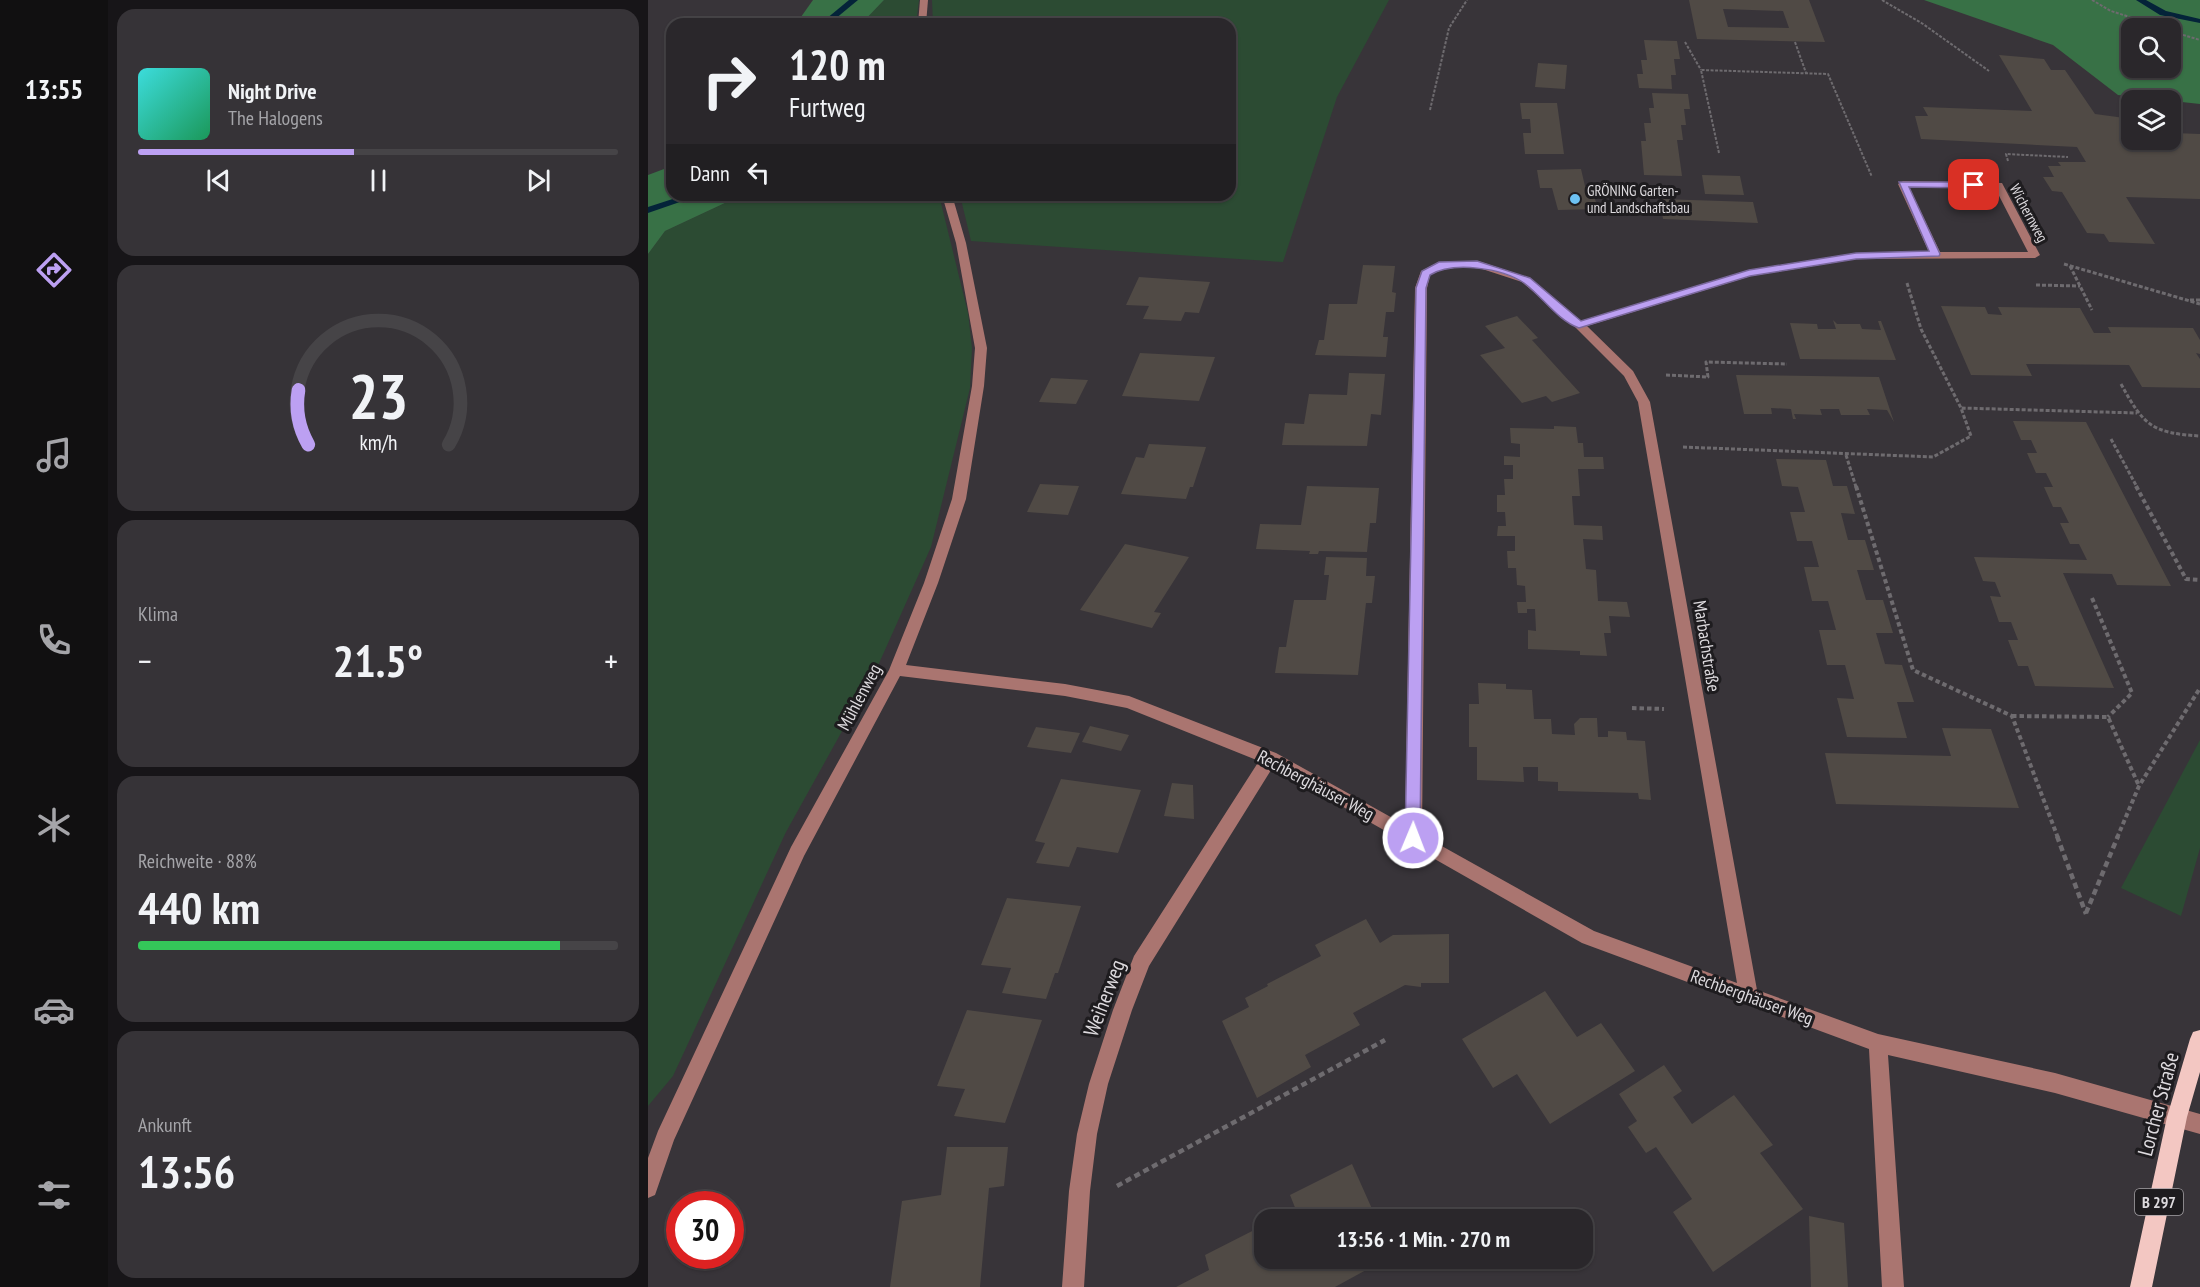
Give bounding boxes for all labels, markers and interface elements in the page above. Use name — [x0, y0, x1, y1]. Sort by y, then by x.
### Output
map controls — [2121, 18, 2181, 150]
button: search — [2121, 18, 2181, 78]
text: 120 m — [789, 37, 886, 92]
icon: right — [690, 42, 768, 120]
text: 13:55 — [25, 72, 83, 106]
text: Night Drive — [228, 77, 317, 105]
text: Furtweg — [789, 90, 866, 124]
button: layers — [2121, 90, 2181, 150]
text: The Halogens — [228, 105, 323, 131]
icon: left — [742, 156, 775, 189]
text: Dann — [690, 159, 730, 187]
pin — [1948, 159, 1999, 210]
icon: previous — [202, 164, 235, 197]
icon: pause — [362, 164, 395, 197]
icon: next — [522, 164, 555, 197]
icon: arrive — [1957, 168, 1990, 201]
place label: GRÖNING Garten- und Landschaftsbau — [1587, 181, 1690, 217]
street label: Wichernweg — [2006, 181, 2052, 245]
marker: GRÖNING Garten- und Landschaftsbau — [1568, 192, 1582, 206]
icon: directions — [33, 249, 75, 291]
text: 23 — [348, 355, 408, 436]
text: km/h — [359, 428, 397, 456]
icon: music — [33, 434, 75, 476]
street label: Marbachstraße — [1688, 599, 1726, 693]
text: Klima — [138, 601, 178, 627]
icon: phone — [33, 619, 75, 661]
text: 21.5° — [333, 631, 423, 689]
text: − — [138, 639, 152, 682]
text: + — [604, 639, 618, 682]
street label: Mühlenweg — [832, 660, 886, 734]
street label: Rechberghäuser Weg — [1254, 745, 1378, 825]
icon: climate — [33, 804, 75, 846]
position arrow — [1381, 806, 1445, 870]
text: Reichweite · 88% — [138, 848, 257, 874]
text: 440 km — [138, 878, 260, 936]
street label: Weiherweg — [1077, 956, 1131, 1040]
street label: Rechberghäuser Weg — [1687, 964, 1817, 1030]
icon: car — [33, 989, 75, 1031]
street label: Lorcher Straße — [2131, 1049, 2185, 1159]
text: Ankunft — [138, 1112, 192, 1138]
text: 13:56 — [138, 1142, 235, 1200]
icon: filters — [33, 1174, 75, 1216]
road number: B 297 — [2135, 1189, 2183, 1215]
speed limit sign: 30 — [666, 1191, 744, 1269]
text: 13:56 · 1 Min. · 270 m — [1337, 1225, 1510, 1253]

